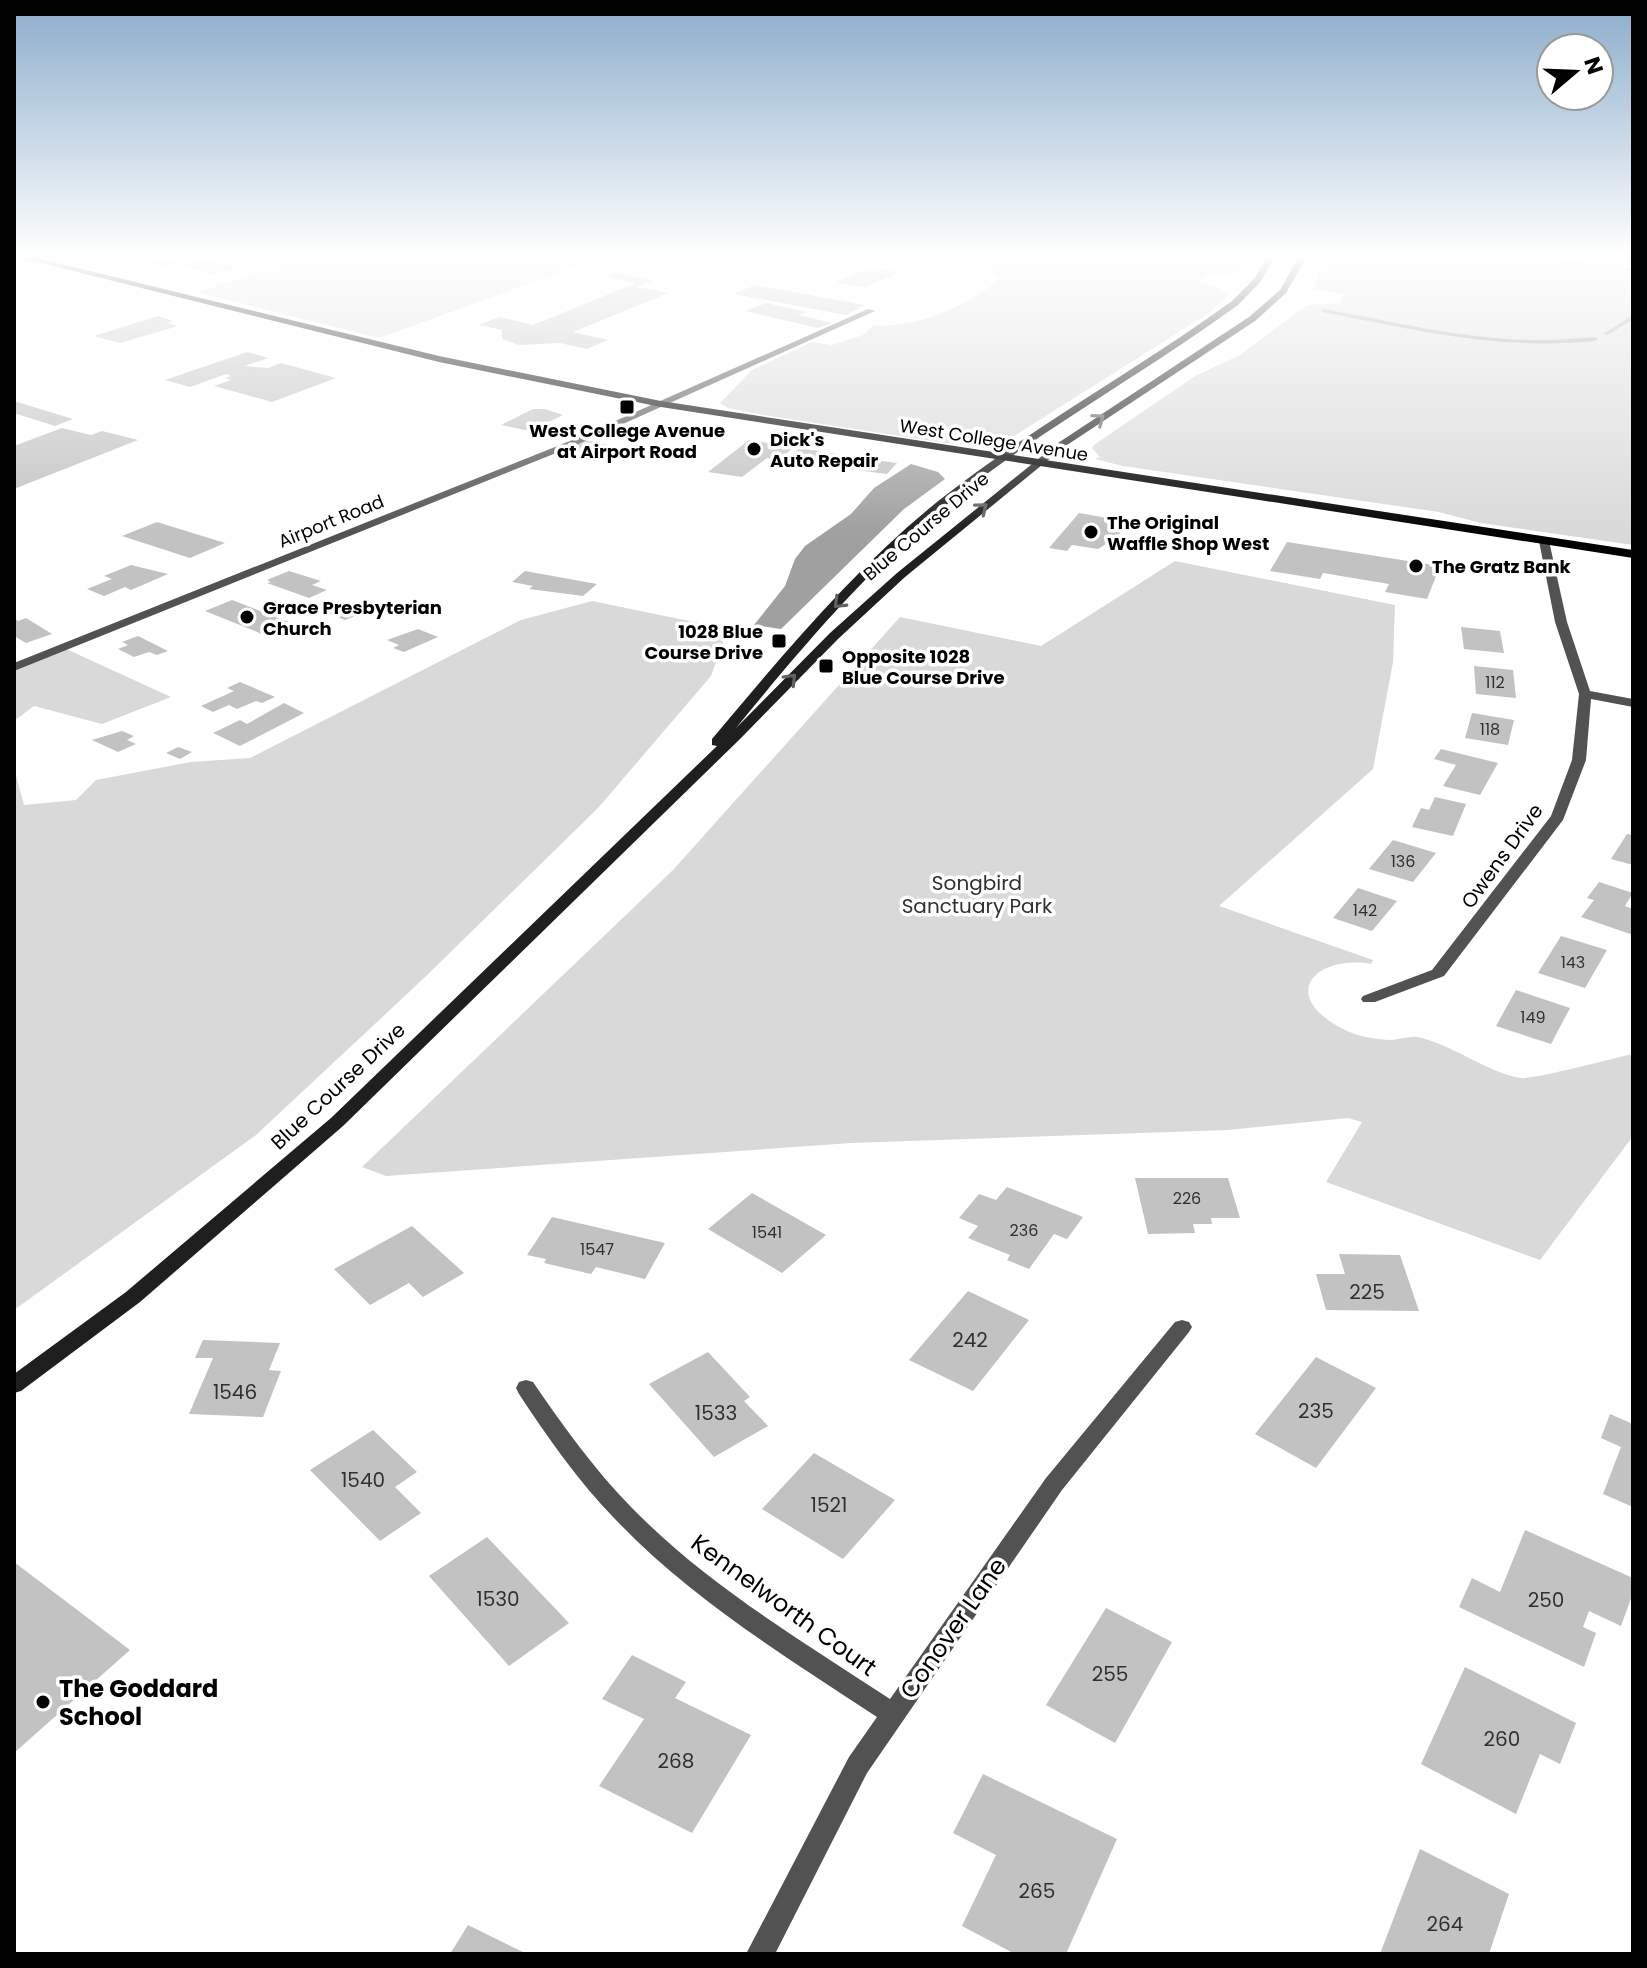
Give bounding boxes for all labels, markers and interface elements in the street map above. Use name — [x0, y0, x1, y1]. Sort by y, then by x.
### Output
north arrow — [1535, 32, 1615, 112]
text: N — [1576, 53, 1611, 79]
marker: West College Avenue at Airport Road — [618, 398, 636, 416]
street label: West College Avenue — [898, 413, 1090, 467]
one-way arrow — [1091, 414, 1105, 429]
place label: West College Avenue at Airport Road — [529, 418, 725, 464]
place label: Dick's Auto Repair — [770, 427, 879, 473]
marker: Dick's Auto Repair — [745, 440, 763, 458]
street label: Blue Course Drive — [858, 466, 994, 586]
street label: Airport Road — [274, 488, 388, 554]
one-way arrow — [973, 503, 988, 517]
place label: The Original Waffle Shop West — [1107, 510, 1269, 556]
marker: The Original Waffle Shop West — [1082, 523, 1100, 541]
place label: The Gratz Bank — [1432, 554, 1572, 579]
marker: The Gratz Bank — [1407, 557, 1425, 575]
one-way arrow — [834, 593, 848, 608]
place label: Grace Presbyterian Church — [263, 595, 442, 641]
marker: Grace Presbyterian Church — [238, 608, 256, 626]
place label: 1028 Blue Course Drive — [645, 619, 763, 665]
marker: 1028 Blue Course Drive — [770, 632, 788, 650]
place label: Opposite 1028 Blue Course Drive — [842, 644, 1005, 690]
marker: Opposite 1028 Blue Course Drive — [817, 657, 835, 675]
house number: 112 — [1485, 671, 1505, 694]
one-way arrow — [782, 674, 796, 689]
house number: 118 — [1480, 718, 1500, 741]
street label: Owens Drive — [1454, 798, 1550, 914]
house number: 136 — [1391, 850, 1415, 873]
park label: Songbird Sanctuary Park — [902, 869, 1053, 920]
house number: 142 — [1353, 899, 1377, 922]
house number: 143 — [1561, 951, 1585, 974]
house number: 149 — [1520, 1006, 1546, 1029]
street label: Blue Course Drive — [265, 1016, 411, 1156]
house number: 226 — [1173, 1187, 1201, 1210]
house number: 236 — [1010, 1219, 1038, 1242]
house number: 1541 — [752, 1221, 782, 1244]
house number: 1547 — [580, 1238, 614, 1261]
house number: 225 — [1349, 1278, 1385, 1306]
house number: 242 — [952, 1326, 988, 1354]
house number: 1546 — [213, 1378, 257, 1406]
house number: 235 — [1298, 1397, 1334, 1425]
house number: 1533 — [695, 1399, 737, 1427]
house number: 1540 — [341, 1466, 385, 1494]
house number: 1521 — [811, 1491, 847, 1519]
street label: Kennelworth Court — [684, 1526, 884, 1684]
street label: Conover Lane — [892, 1551, 1014, 1705]
house number: 1530 — [476, 1585, 520, 1613]
house number: 250 — [1528, 1586, 1564, 1614]
house number: 255 — [1092, 1660, 1128, 1688]
place label: The Goddard School — [59, 1672, 218, 1733]
marker: The Goddard School — [34, 1693, 52, 1711]
house number: 260 — [1484, 1725, 1520, 1753]
house number: 268 — [658, 1747, 694, 1775]
house number: 265 — [1019, 1877, 1055, 1905]
house number: 264 — [1427, 1910, 1463, 1938]

